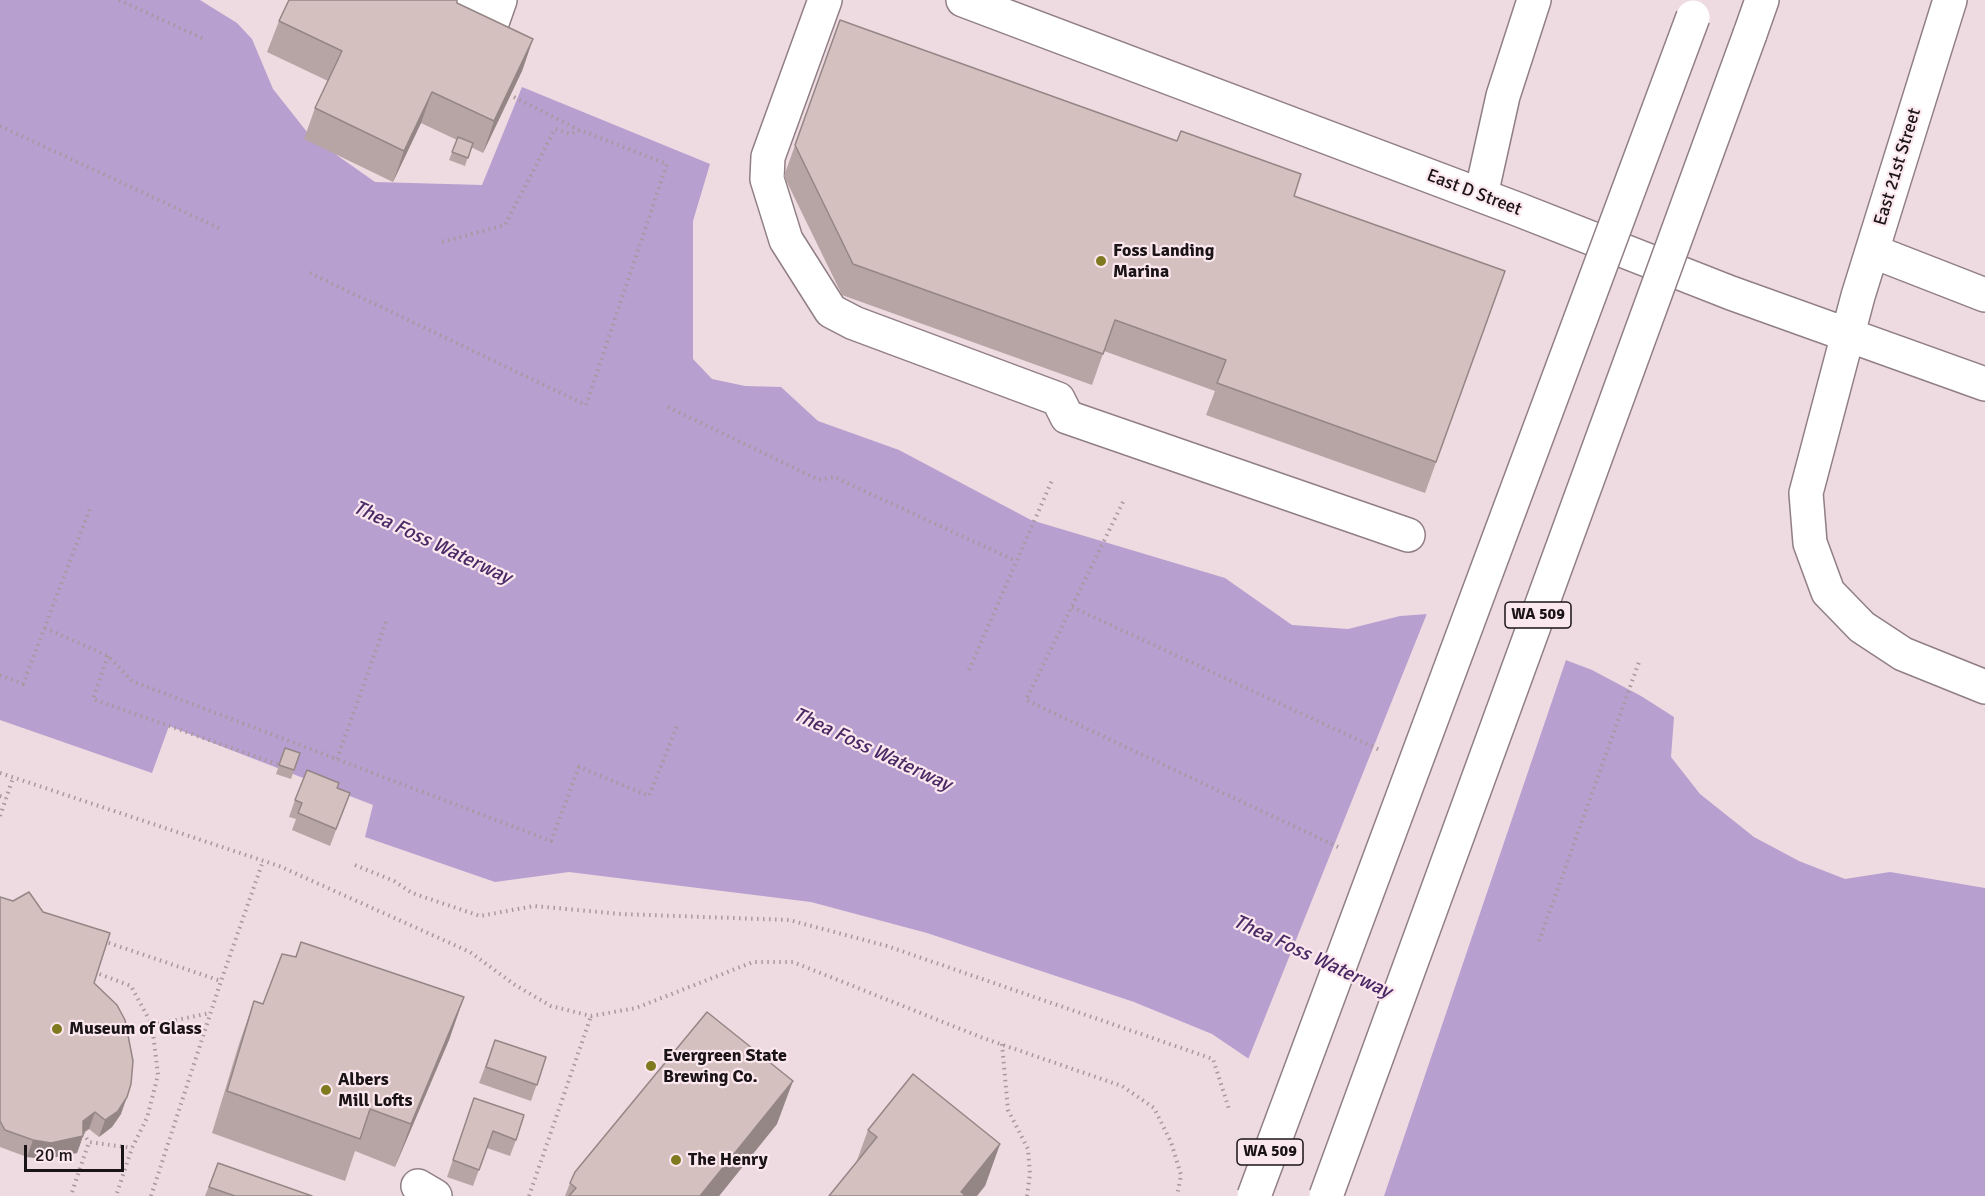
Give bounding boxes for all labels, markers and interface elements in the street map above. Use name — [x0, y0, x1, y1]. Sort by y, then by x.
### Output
street label: East 21st Street — [1870, 106, 1926, 228]
street label: East D Street — [1424, 165, 1524, 221]
place label: Foss Landing Marina — [1113, 240, 1214, 282]
marker: Foss Landing Marina — [1094, 254, 1108, 268]
water label: Thea Foss Waterway — [349, 496, 515, 590]
road number: WA 509 — [1505, 602, 1571, 628]
water label: Thea Foss Waterway — [789, 703, 955, 797]
water label: Thea Foss Waterway — [1229, 910, 1395, 1004]
place label: Museum of Glass — [69, 1018, 202, 1040]
marker: Museum of Glass — [50, 1022, 64, 1036]
place label: Evergreen State Brewing Co. — [663, 1045, 787, 1088]
marker: Evergreen State Brewing Co. — [644, 1059, 658, 1073]
place label: Albers Mill Lofts — [338, 1069, 412, 1112]
marker: Albers Mill Lofts — [319, 1083, 333, 1097]
scale bar — [27, 1133, 128, 1171]
road number: WA 509 — [1237, 1139, 1303, 1165]
text: 20 m — [35, 1144, 73, 1166]
place label: The Henry — [688, 1149, 768, 1171]
marker: The Henry — [669, 1153, 683, 1167]

